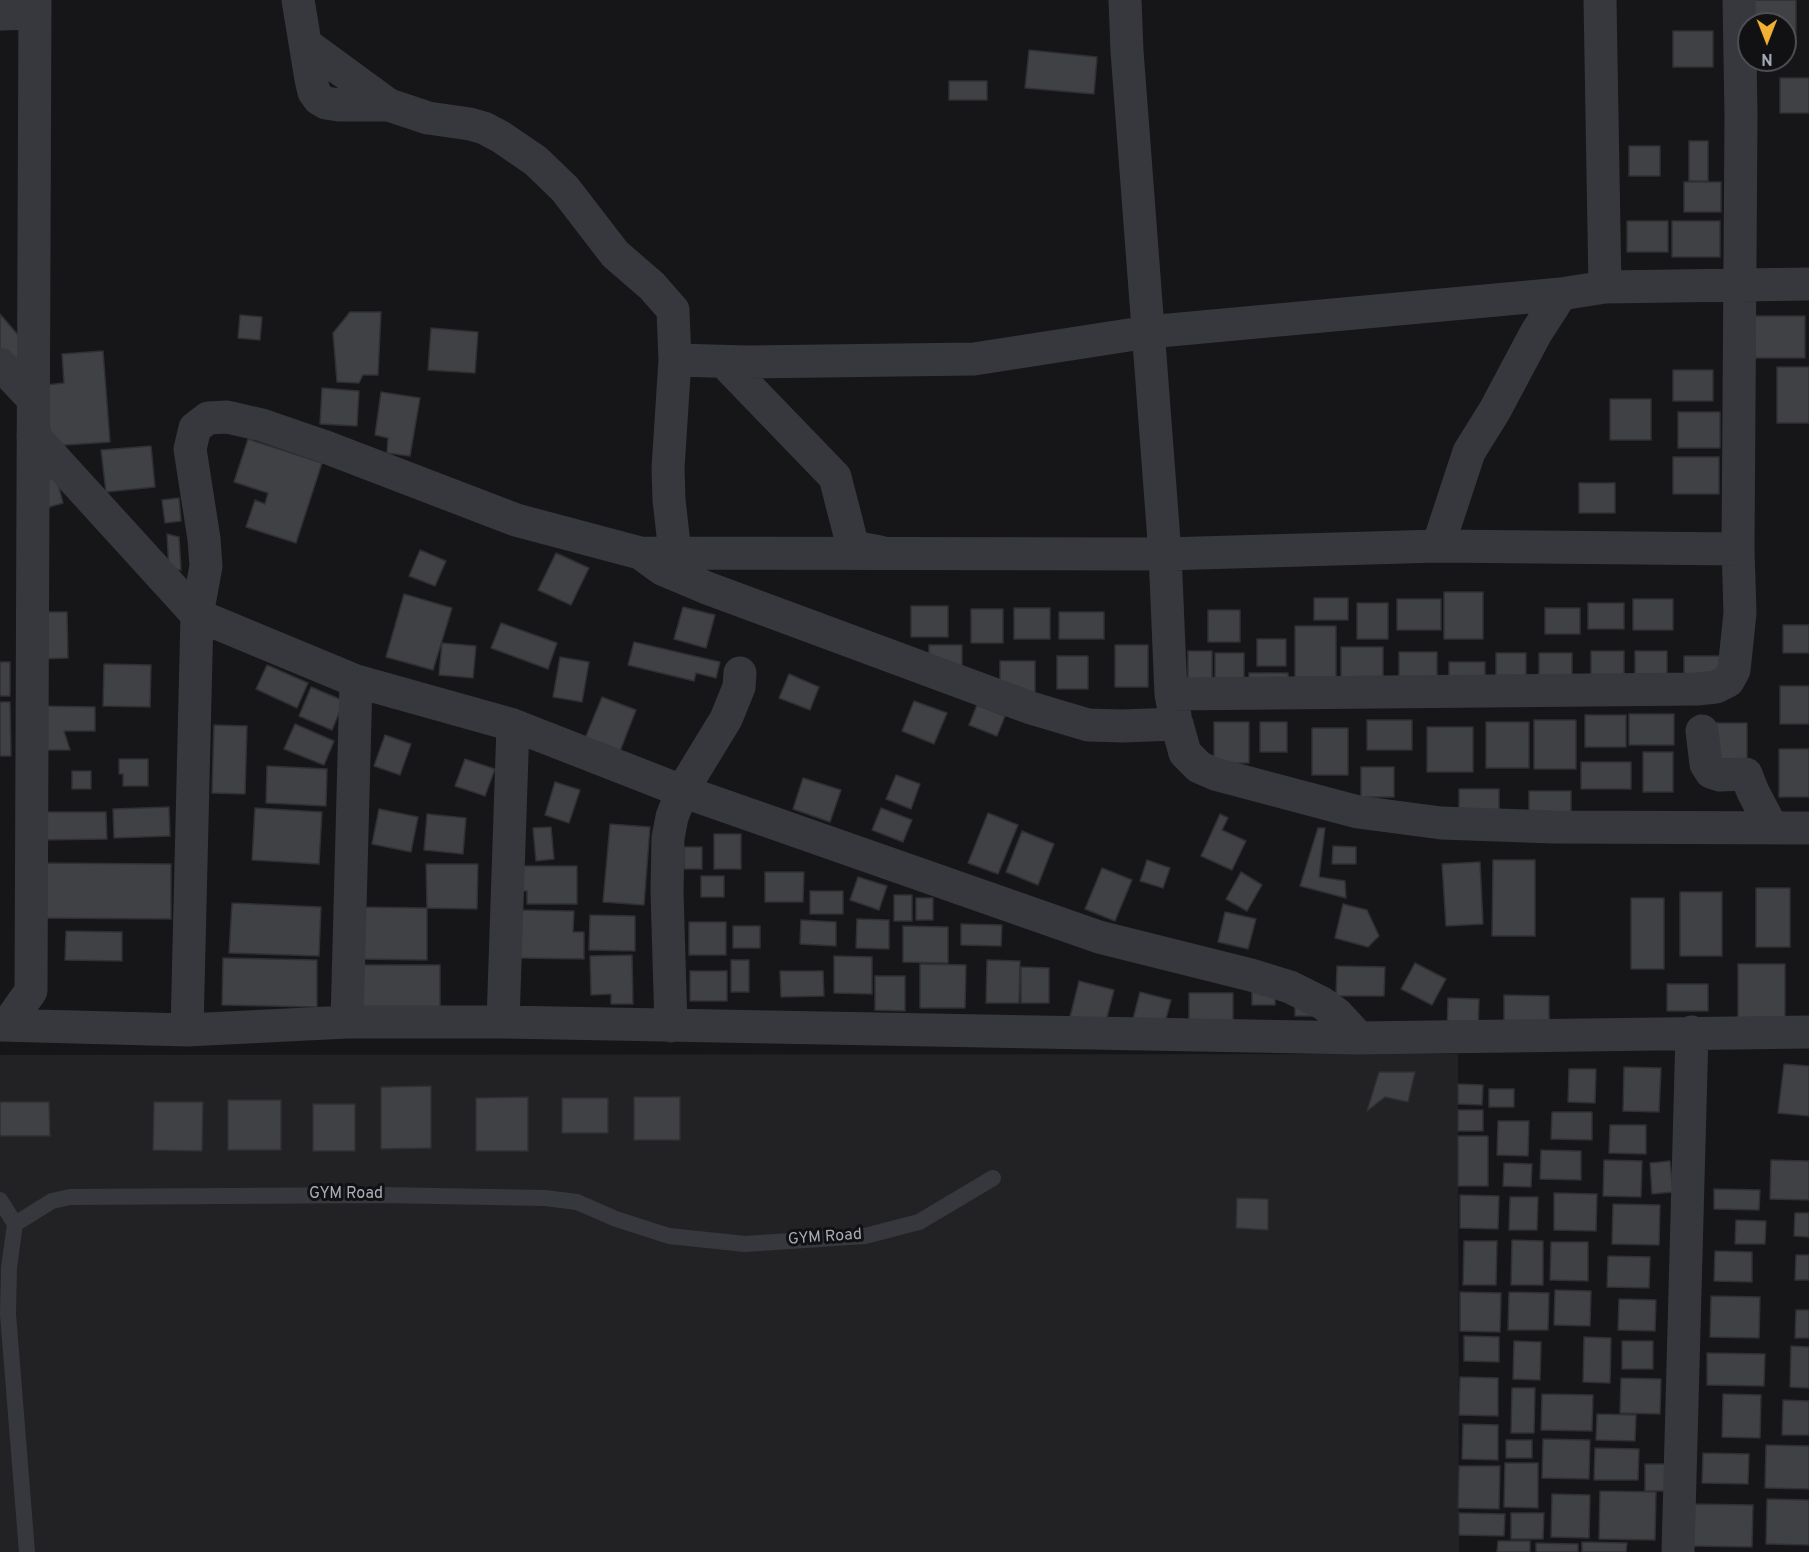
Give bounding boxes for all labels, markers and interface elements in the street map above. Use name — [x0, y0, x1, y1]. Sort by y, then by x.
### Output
north arrow — [1737, 12, 1797, 72]
text: N — [1761, 48, 1773, 68]
street label: GYM Road — [309, 1185, 383, 1205]
street label: GYM Road — [787, 1226, 863, 1250]

